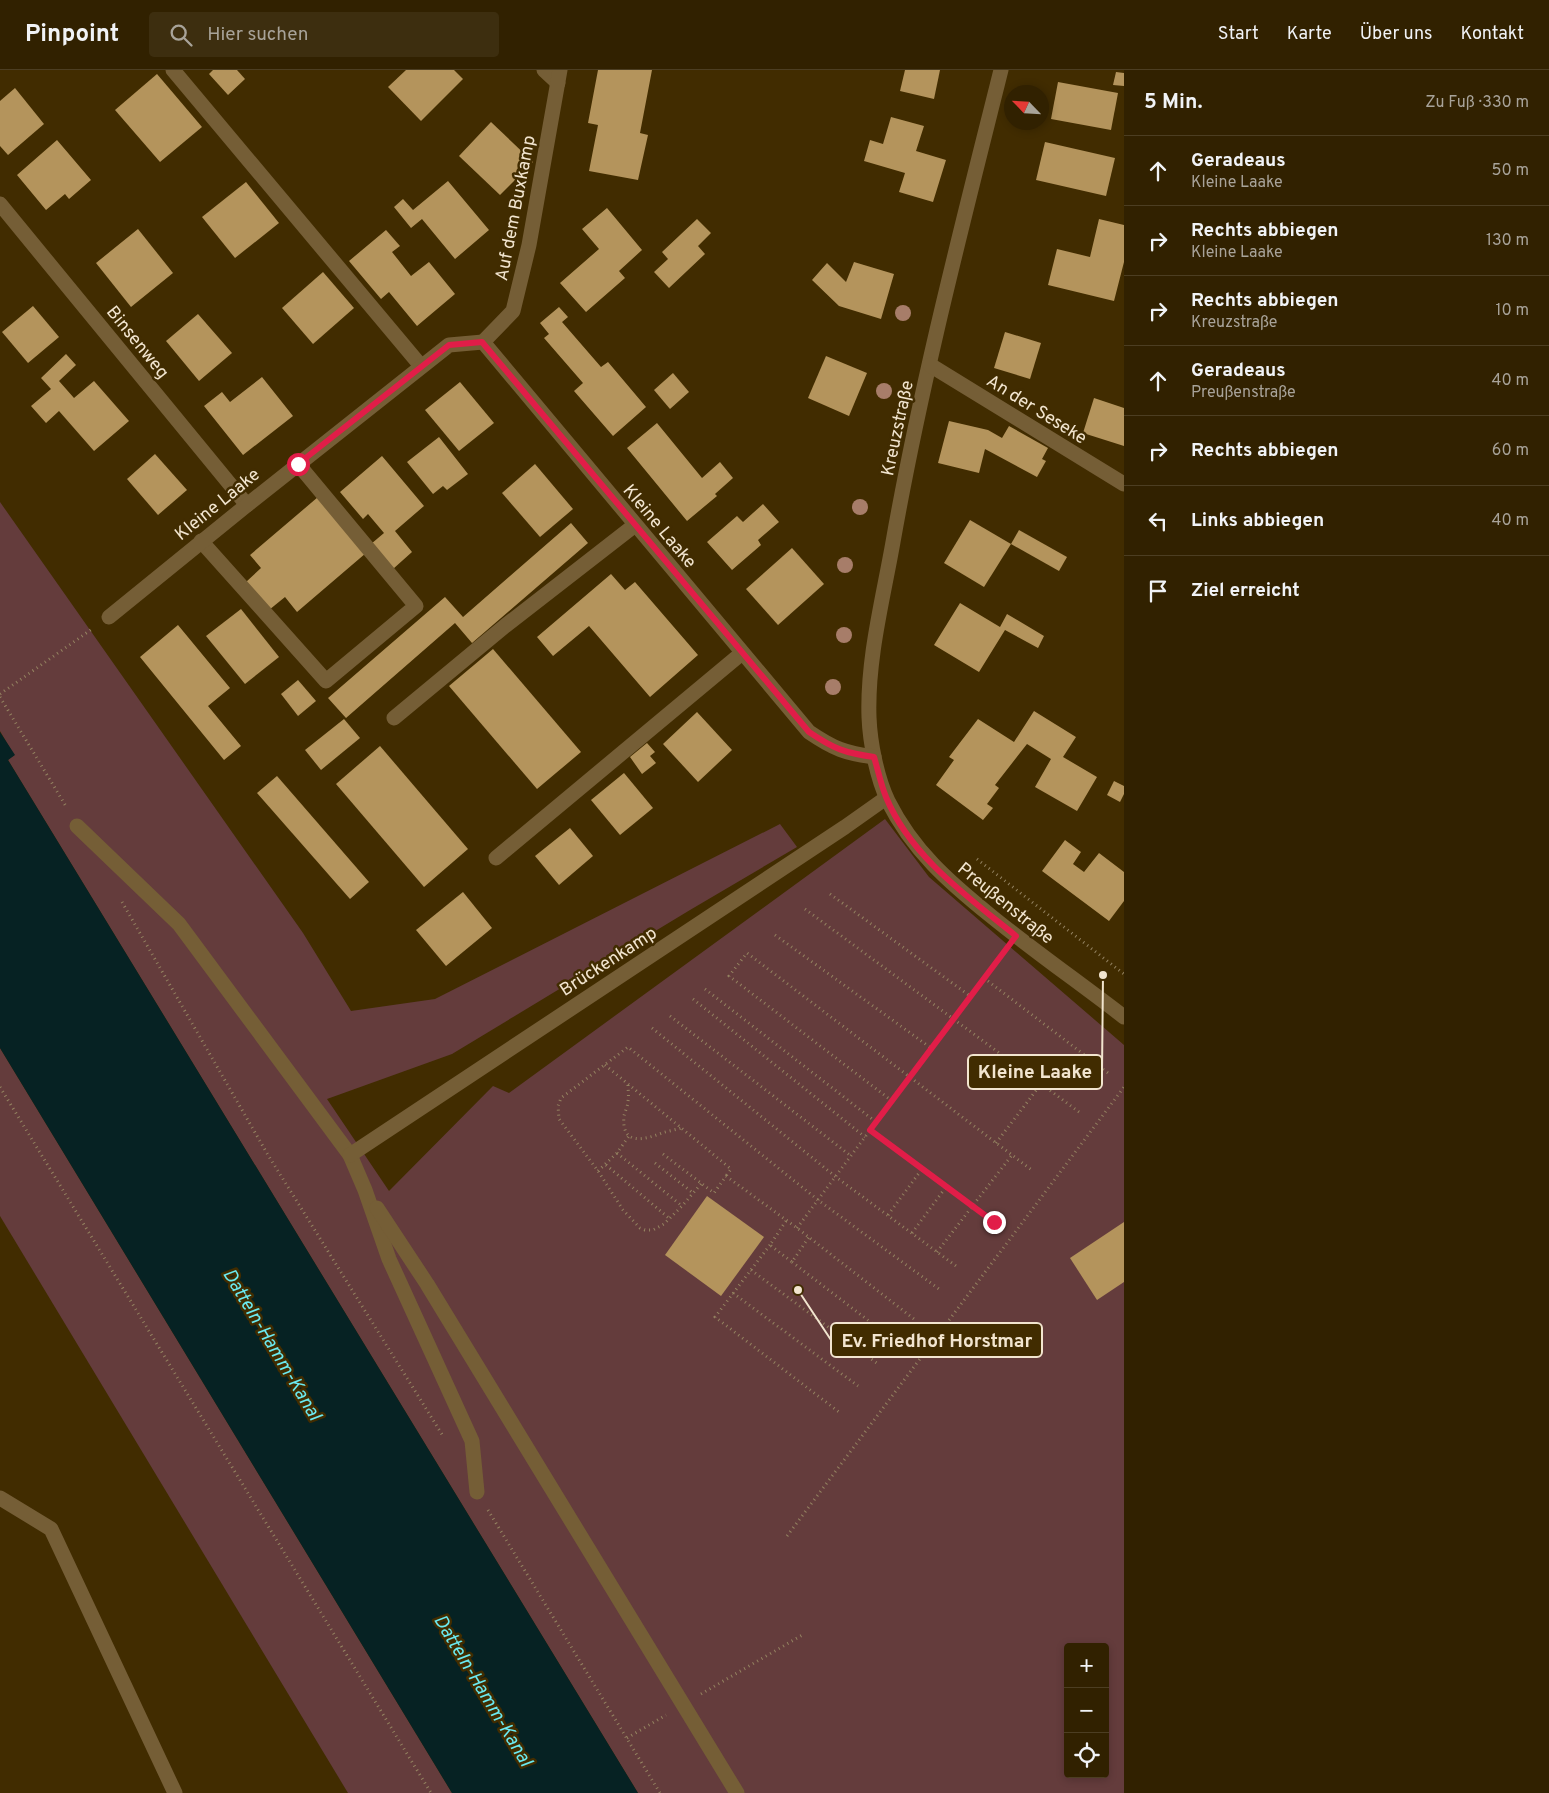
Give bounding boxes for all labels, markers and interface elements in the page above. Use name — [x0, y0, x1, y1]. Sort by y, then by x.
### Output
search box — [149, 12, 499, 57]
text: Pinpoint — [25, 20, 119, 50]
icon: search — [167, 21, 195, 49]
text: Hier suchen — [207, 23, 308, 47]
text: Start — [1218, 23, 1259, 46]
text: Karte — [1287, 23, 1332, 46]
text: Über uns — [1360, 23, 1432, 46]
text: Kontakt — [1460, 23, 1524, 46]
north arrow — [1004, 85, 1049, 130]
text: 5 Min. — [1144, 89, 1203, 116]
text: Zu Fuß · 330 m — [1425, 93, 1529, 113]
street label: Auf dem Buxkamp — [491, 134, 542, 283]
text: Geradeaus — [1191, 149, 1286, 173]
icon: ahead — [1144, 157, 1172, 185]
text: 50 m — [1492, 161, 1529, 181]
text: Kleine Laake — [1191, 173, 1283, 193]
text: Rechts abbiegen — [1191, 219, 1339, 243]
icon: right — [1144, 227, 1172, 255]
text: 130 m — [1486, 231, 1529, 251]
text: Kleine Laake — [1191, 243, 1283, 263]
text: Rechts abbiegen — [1191, 289, 1339, 313]
icon: right — [1144, 297, 1172, 325]
text: 10 m — [1495, 301, 1529, 321]
street label: Binsenweg — [100, 302, 173, 384]
text: Kreuzstraße — [1191, 313, 1277, 333]
text: Geradeaus — [1191, 359, 1286, 383]
icon: ahead — [1144, 367, 1172, 395]
street label: An der Seseke — [982, 370, 1091, 450]
text: 40 m — [1491, 371, 1529, 391]
street label: Kreuzstraße — [877, 378, 920, 478]
text: Preußenstraße — [1191, 383, 1296, 403]
icon: right — [1144, 437, 1172, 465]
text: Rechts abbiegen — [1191, 439, 1339, 463]
text: 60 m — [1492, 441, 1529, 461]
route start — [287, 453, 310, 476]
street label: Kleine Laake — [171, 464, 265, 547]
street label: Kleine Laake — [617, 480, 701, 574]
icon: left — [1144, 507, 1172, 535]
text: Links abbiegen — [1191, 509, 1324, 533]
text: 40 m — [1491, 511, 1529, 531]
icon: arrive — [1144, 577, 1172, 605]
text: Ziel erreicht — [1191, 579, 1300, 603]
street label: Preußenstraße — [952, 858, 1058, 950]
street label: Brückenkamp — [556, 922, 662, 1002]
callout: Kleine Laake — [968, 1055, 1102, 1089]
text: Kleine Laake — [978, 1061, 1092, 1085]
route end — [983, 1211, 1006, 1234]
water label: Datteln-Hamm-Kanal — [216, 1265, 327, 1426]
callout: Ev. Friedhof Horstmar — [831, 1323, 1042, 1357]
text: Ev. Friedhof Horstmar — [842, 1330, 1033, 1354]
water label: Datteln-Hamm-Kanal — [427, 1611, 538, 1772]
map controls — [1064, 1643, 1109, 1778]
button: + — [1064, 1643, 1109, 1688]
button: − — [1064, 1688, 1109, 1733]
button: locate — [1064, 1733, 1109, 1778]

